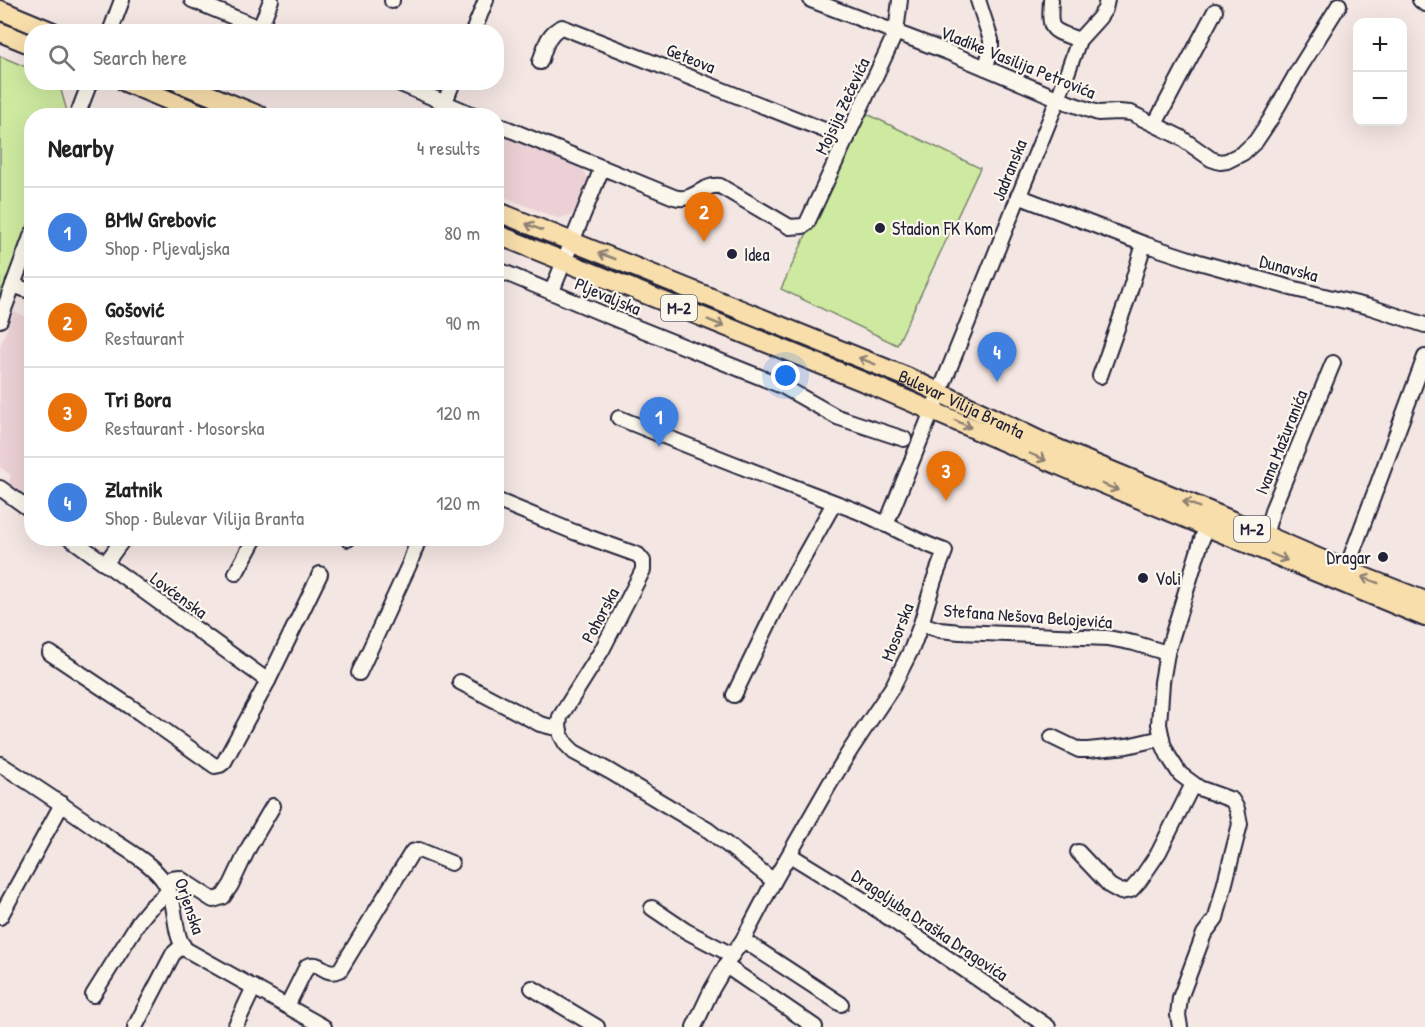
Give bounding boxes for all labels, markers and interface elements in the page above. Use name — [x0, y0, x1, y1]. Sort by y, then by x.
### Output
map controls — [1353, 18, 1407, 126]
button: + — [1353, 18, 1407, 72]
street label: Vladike Vasilija Petrovića — [937, 19, 1099, 105]
search box — [24, 24, 504, 90]
street label: Geteova — [663, 37, 719, 79]
icon: search — [45, 41, 78, 74]
text: Search here — [93, 42, 187, 72]
street label: Mojsija Zečevića — [809, 53, 875, 159]
button: − — [1353, 72, 1407, 126]
text: Nearby — [48, 130, 114, 165]
text: 4 results — [417, 134, 480, 161]
street label: Jadranska — [985, 135, 1033, 205]
pin: 2 — [684, 192, 724, 242]
text: BMW Grebovic — [105, 204, 216, 234]
place label: Stadion FK Kom — [892, 216, 993, 241]
text: 1 — [64, 219, 71, 246]
text: 80 m — [444, 219, 480, 246]
one-way arrow — [526, 221, 544, 232]
marker: Stadion FK Kom — [873, 221, 887, 235]
text: Shop · Pljevaljska — [105, 234, 230, 261]
place label: Idea — [744, 242, 769, 267]
marker: Idea — [725, 247, 739, 261]
street label: Dunavska — [1257, 248, 1321, 288]
one-way arrow — [598, 250, 616, 261]
street label: Pljevaljska — [571, 271, 645, 321]
text: Gošović — [105, 294, 164, 324]
road number: M-2 — [661, 295, 697, 321]
text: 2 — [63, 309, 72, 336]
text: 90 m — [446, 309, 480, 336]
one-way arrow — [706, 318, 725, 329]
text: Restaurant — [105, 324, 184, 351]
pin: 4 — [978, 332, 1016, 382]
one-way arrow — [858, 355, 877, 366]
your location — [771, 361, 800, 390]
street label: Bulevar Vilija Branta — [895, 363, 1029, 444]
text: Tri Bora — [105, 384, 171, 414]
street label: Ivana Mažuranića — [1249, 386, 1313, 498]
pin: 1 — [640, 398, 678, 447]
text: 3 — [63, 399, 72, 426]
text: 120 m — [436, 399, 480, 426]
text: Restaurant · Mosorska — [105, 414, 264, 441]
one-way arrow — [953, 419, 971, 431]
pin: 3 — [926, 452, 966, 501]
one-way arrow — [1029, 452, 1047, 463]
text: Zlatnik — [105, 474, 162, 504]
one-way arrow — [1101, 482, 1119, 493]
text: 4 — [64, 489, 71, 516]
text: 120 m — [436, 489, 480, 516]
one-way arrow — [1182, 498, 1201, 509]
text: Shop · Bulevar Vilija Branta — [105, 504, 304, 531]
road number: M-2 — [1234, 516, 1270, 542]
place label: Dragar — [1326, 545, 1371, 570]
marker: Dragar — [1376, 550, 1390, 564]
one-way arrow — [1269, 552, 1288, 563]
street label: Lovćenska — [145, 566, 213, 624]
place label: Voli — [1155, 566, 1181, 591]
marker: Voli — [1136, 571, 1150, 585]
one-way arrow — [1362, 573, 1380, 584]
street label: Pohorska — [575, 583, 625, 647]
street label: Stefana Nešova Belojevića — [943, 598, 1113, 634]
street label: Mosorska — [874, 599, 920, 665]
street label: Dragoljuba Draška Dragovića — [847, 863, 1013, 987]
street label: Orjenska — [169, 875, 211, 937]

